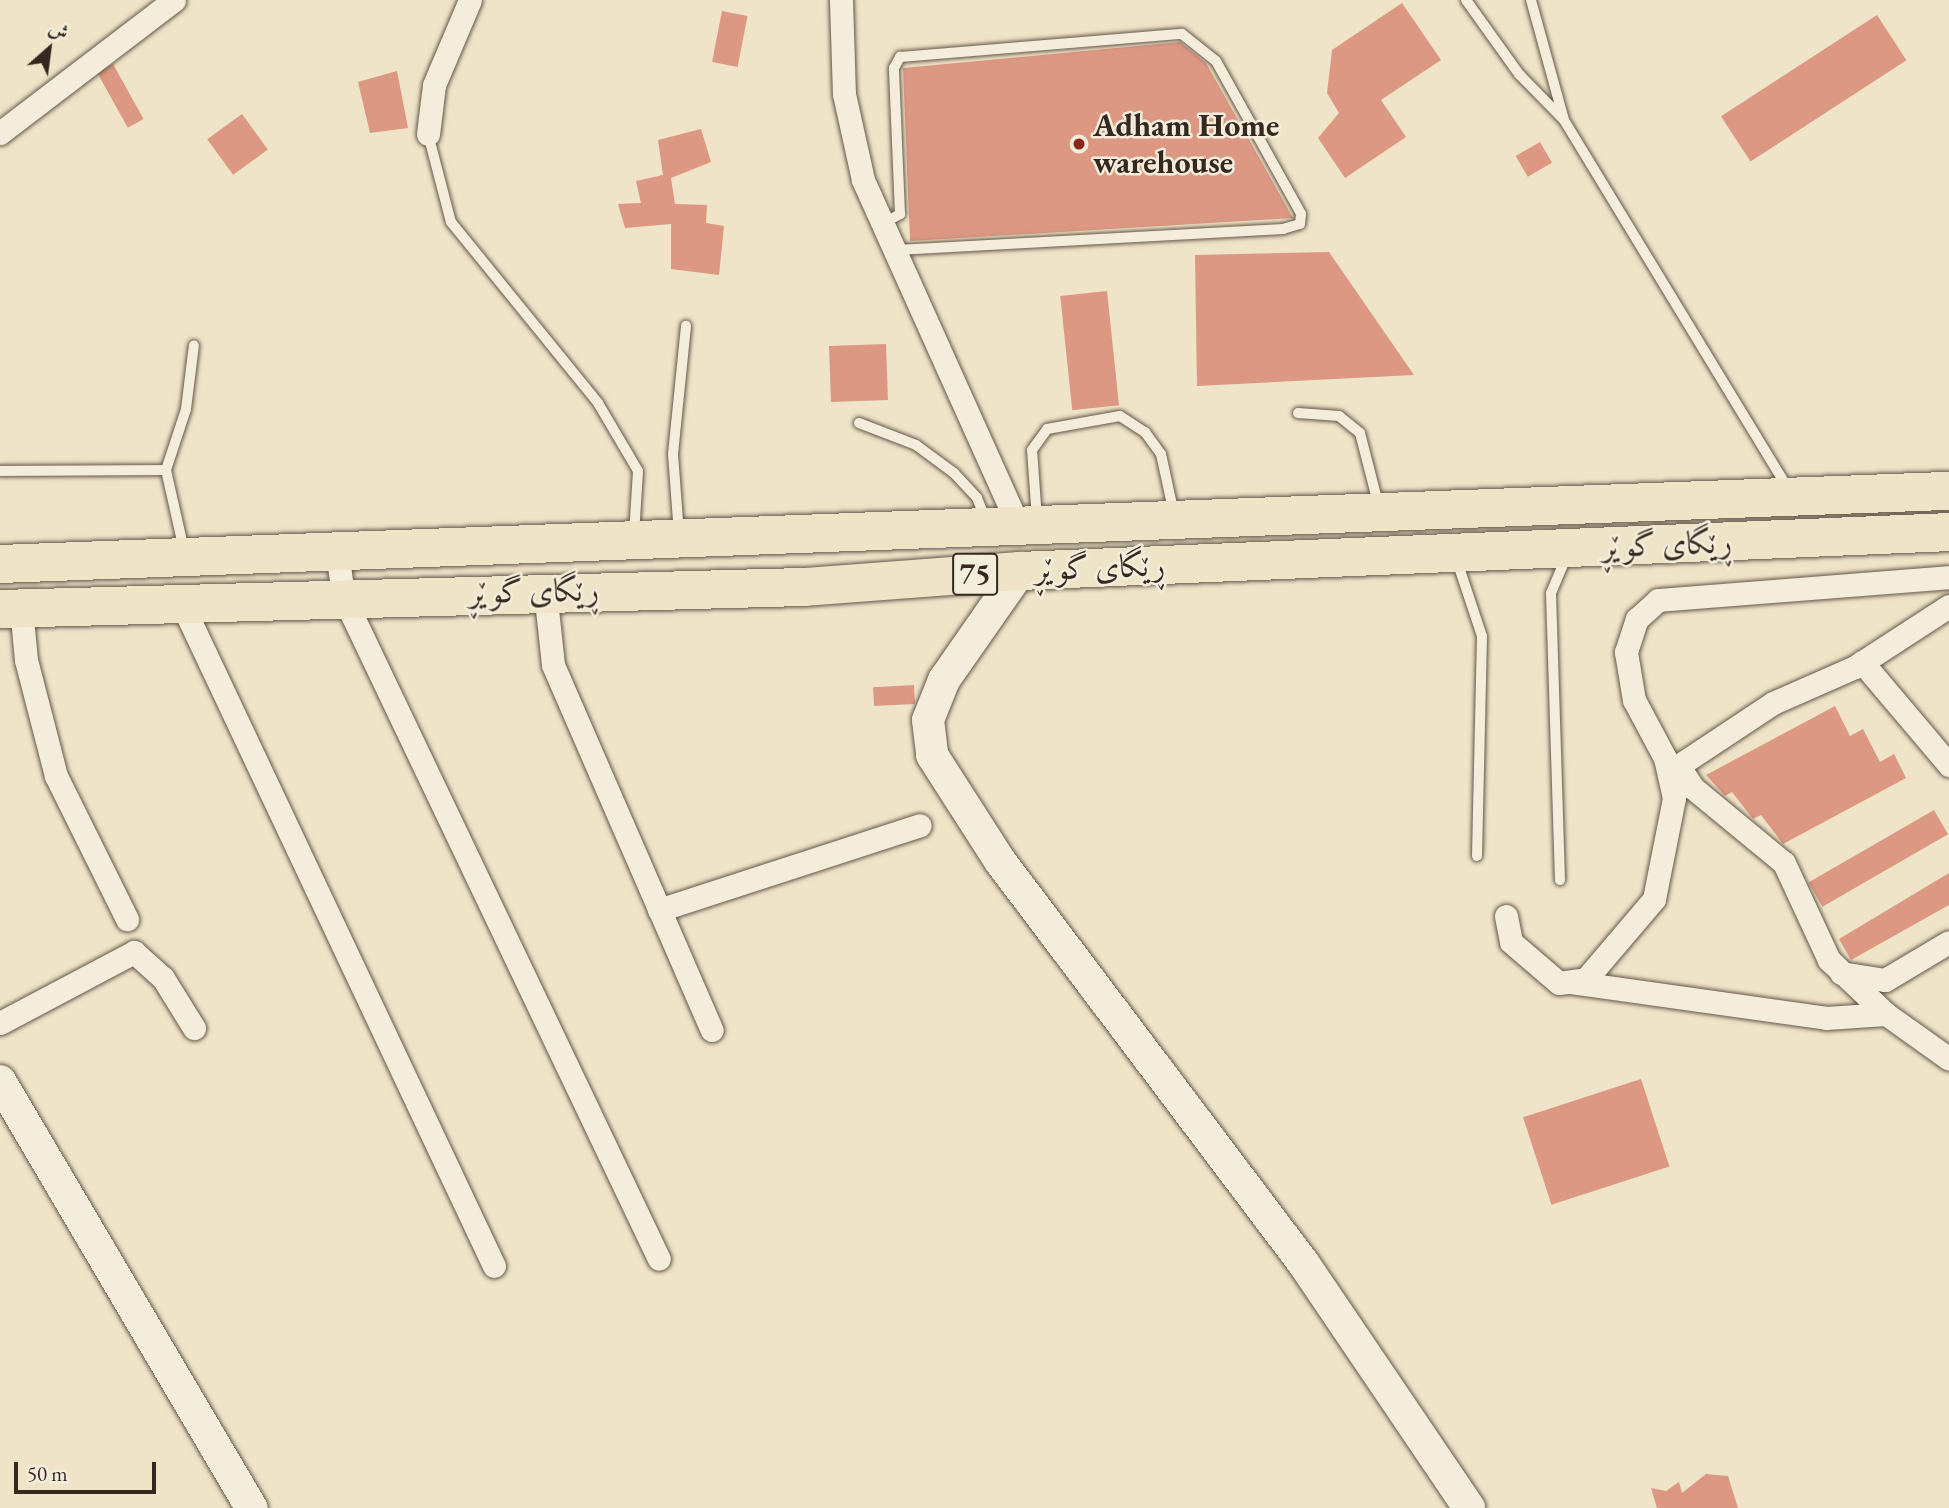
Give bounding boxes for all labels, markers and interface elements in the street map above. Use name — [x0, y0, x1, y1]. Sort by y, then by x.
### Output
north arrow — [14, 14, 84, 84]
text: ش — [45, 15, 73, 45]
place label: Adham Home warehouse — [1093, 107, 1279, 182]
marker: Adham Home warehouse — [1071, 136, 1087, 152]
street label: ڕێگای گوێڕ — [1601, 523, 1733, 565]
street label: ڕێگای گوێڕ — [1034, 546, 1166, 588]
road number: 75 — [950, 548, 1000, 600]
street label: ڕێگای گوێڕ — [469, 571, 599, 611]
scale bar — [18, 1448, 159, 1492]
text: 50 m — [27, 1460, 68, 1487]

